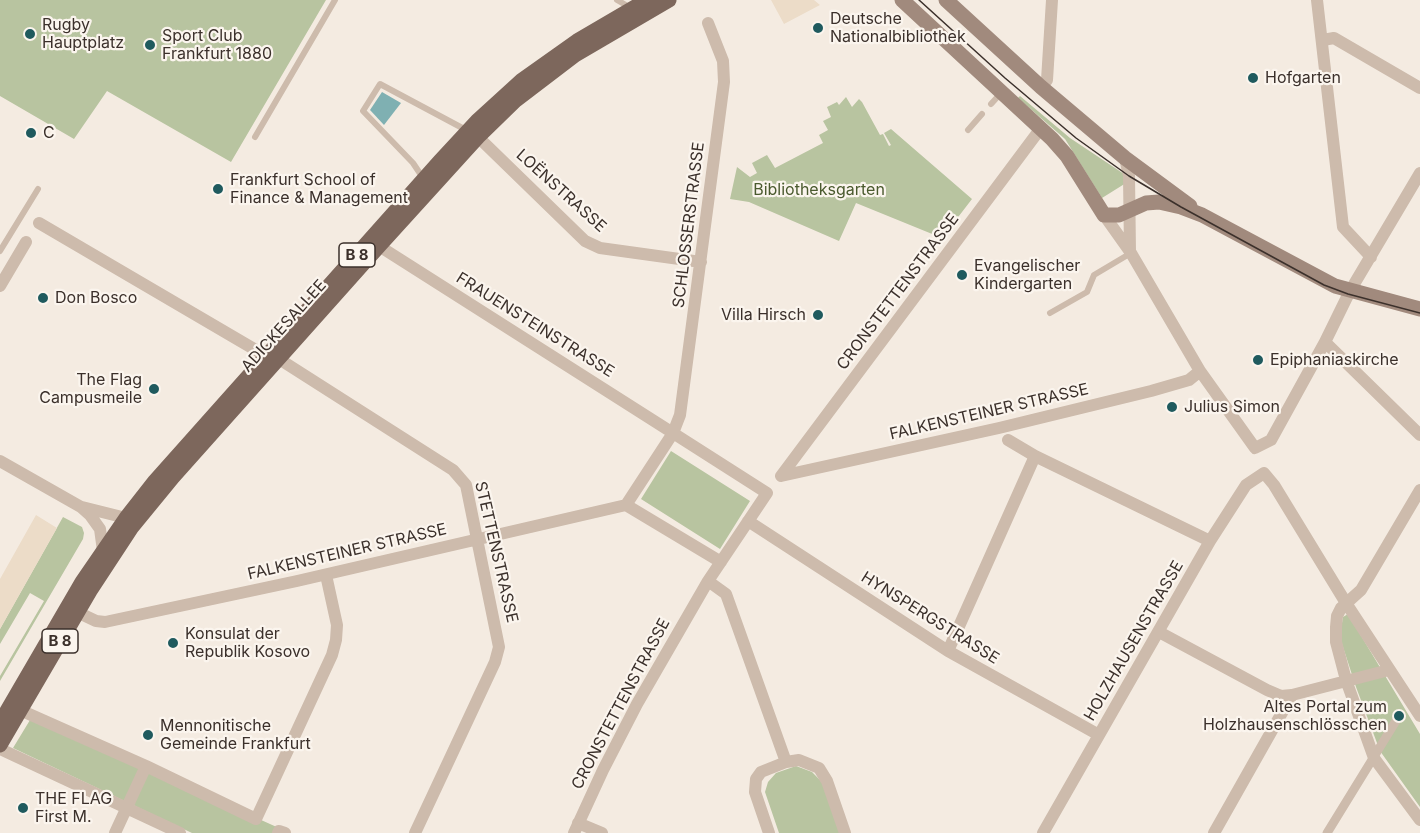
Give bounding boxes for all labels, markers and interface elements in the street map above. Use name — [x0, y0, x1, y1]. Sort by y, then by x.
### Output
place label: Deutsche Nationalbibliothek — [830, 9, 966, 47]
place label: Rugby Hauptplatz — [42, 15, 124, 53]
marker: Deutsche Nationalbibliothek — [811, 21, 825, 35]
place label: Sport Club Frankfurt 1880 — [162, 26, 272, 64]
marker: Rugby Hauptplatz — [23, 27, 37, 41]
marker: Sport Club Frankfurt 1880 — [143, 38, 157, 52]
place label: Hofgarten — [1265, 68, 1341, 88]
marker: Hofgarten — [1246, 71, 1260, 85]
place label: C — [43, 123, 55, 143]
marker: C — [24, 126, 38, 140]
street label: SCHLOSSERSTRASSE — [669, 141, 709, 309]
street label: LOËNSTRASSE — [512, 146, 610, 236]
place label: Frankfurt School of Finance & Management — [230, 170, 408, 208]
park label: Bibliotheksgarten — [753, 180, 885, 200]
marker: Frankfurt School of Finance & Management — [211, 182, 225, 196]
street label: CRONSTETTENSTRASSE — [833, 210, 963, 374]
road number: B 8 — [339, 243, 375, 267]
place label: Evangelischer Kindergarten — [974, 256, 1080, 294]
street label: FRAUENSTEINSTRASSE — [452, 268, 618, 382]
marker: Evangelischer Kindergarten — [955, 268, 969, 282]
street label: ADICKESALLEE — [238, 276, 330, 376]
place label: Don Bosco — [55, 288, 137, 308]
marker: Don Bosco — [36, 291, 50, 305]
place label: Villa Hirsch — [721, 305, 806, 325]
marker: Villa Hirsch — [811, 308, 825, 322]
place label: Epiphaniaskirche — [1270, 350, 1399, 370]
marker: Epiphaniaskirche — [1251, 353, 1265, 367]
place label: The Flag Campusmeile — [39, 370, 142, 408]
street label: FALKENSTEINER STRASSE — [888, 380, 1090, 444]
marker: The Flag Campusmeile — [147, 382, 161, 396]
place label: Julius Simon — [1184, 397, 1280, 417]
marker: Julius Simon — [1165, 400, 1179, 414]
street label: STETTENSTRASSE — [470, 479, 522, 625]
street label: FALKENSTEINER STRASSE — [246, 520, 448, 584]
street label: HOLZHAUSENSTRASSE — [1080, 557, 1188, 725]
street label: HYNSPERGSTRASSE — [857, 568, 1003, 668]
street label: CRONSTETTENSTRASSE — [568, 615, 674, 793]
place label: Konsulat der Republik Kosovo — [185, 624, 310, 662]
road number: B 8 — [42, 629, 78, 653]
marker: Konsulat der Republik Kosovo — [166, 636, 180, 650]
place label: Altes Portal zum Holzhausenschlösschen — [1203, 697, 1387, 735]
marker: Altes Portal zum Holzhausenschlösschen — [1392, 709, 1406, 723]
place label: Mennonitische Gemeinde Frankfurt — [160, 716, 311, 754]
marker: Mennonitische Gemeinde Frankfurt — [141, 728, 155, 742]
place label: THE FLAG First M. — [35, 789, 112, 827]
marker: THE FLAG First M. — [16, 801, 30, 815]

